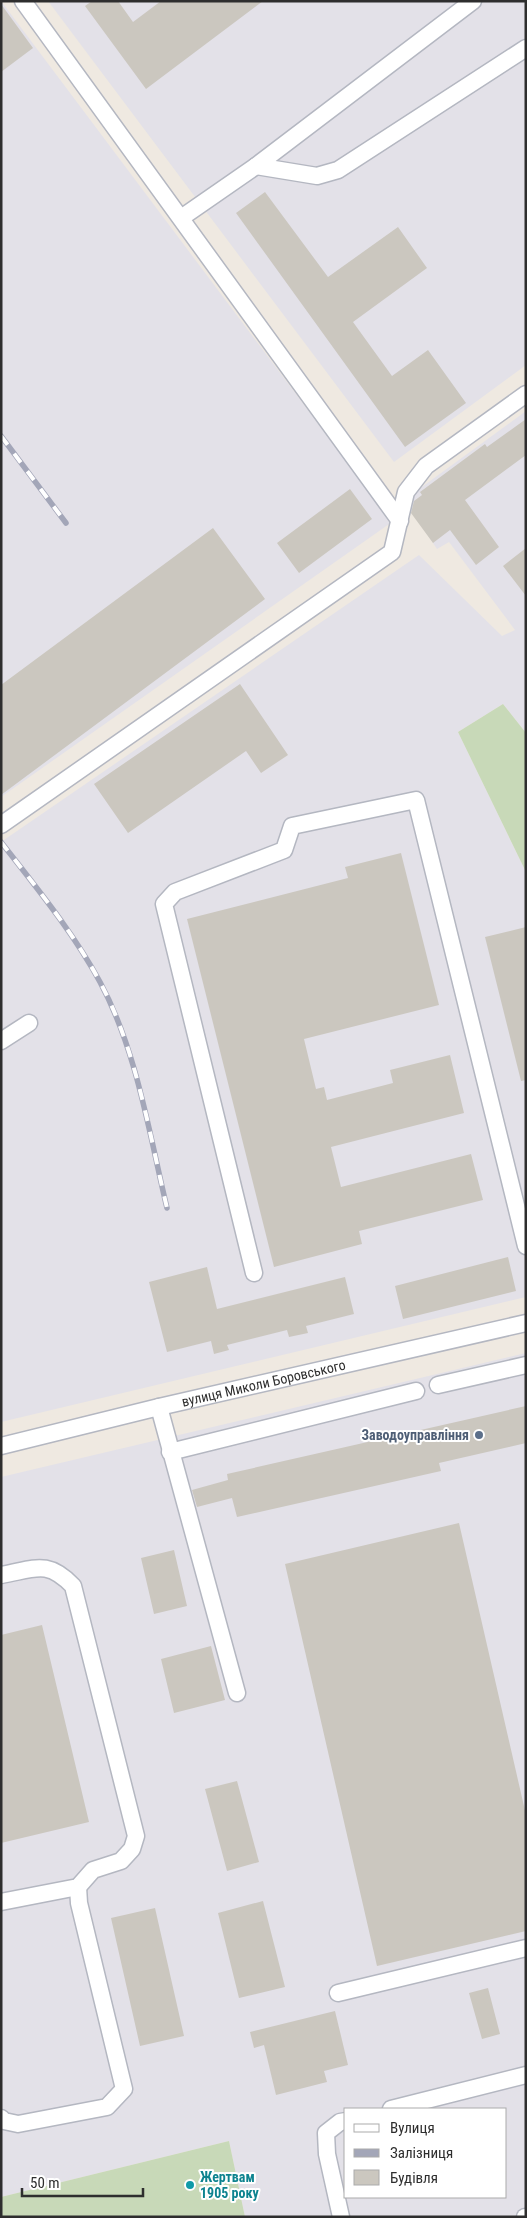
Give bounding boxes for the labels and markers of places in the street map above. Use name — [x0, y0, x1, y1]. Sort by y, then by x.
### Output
place label: Заводоуправління — [361, 1427, 469, 1443]
marker: Заводоуправління — [473, 1429, 485, 1441]
place label: Жертвам 1905 року — [200, 2169, 259, 2201]
marker: Жертвам 1905 року — [184, 2179, 196, 2191]

